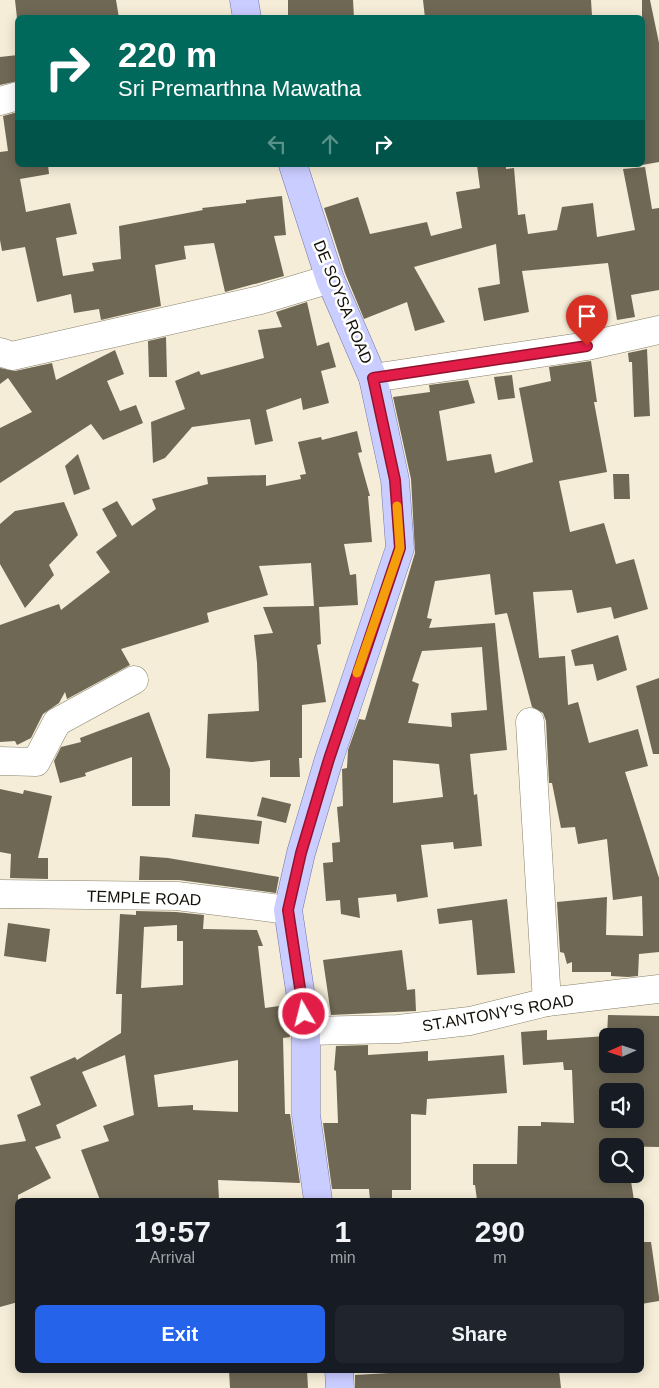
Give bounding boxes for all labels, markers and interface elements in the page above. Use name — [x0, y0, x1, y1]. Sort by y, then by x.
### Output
icon: right — [35, 35, 100, 100]
text: 220 m — [118, 35, 217, 74]
text: Sri Premarthna Mawatha — [118, 76, 361, 101]
icon: left — [263, 130, 291, 158]
icon: ahead — [316, 130, 344, 158]
icon: right — [369, 130, 397, 158]
street label: DE SOYSA ROAD — [310, 238, 376, 366]
pin — [566, 295, 608, 346]
icon: arrive — [573, 302, 601, 330]
street label: TEMPLE ROAD — [86, 888, 202, 908]
position arrow — [277, 987, 329, 1039]
street label: ST.ANTONY'S ROAD — [421, 991, 575, 1035]
north arrow — [599, 1028, 644, 1072]
map controls — [599, 1028, 644, 1183]
button: sound — [599, 1083, 644, 1128]
button: search — [599, 1138, 644, 1183]
text: 19:57 — [134, 1215, 211, 1248]
text: 1 — [334, 1215, 351, 1248]
text: 290 — [475, 1215, 525, 1248]
text: Arrival — [150, 1249, 195, 1266]
text: min — [330, 1249, 356, 1266]
text: m — [493, 1249, 506, 1266]
button: Exit — [35, 1305, 325, 1363]
button: Share — [335, 1305, 624, 1363]

